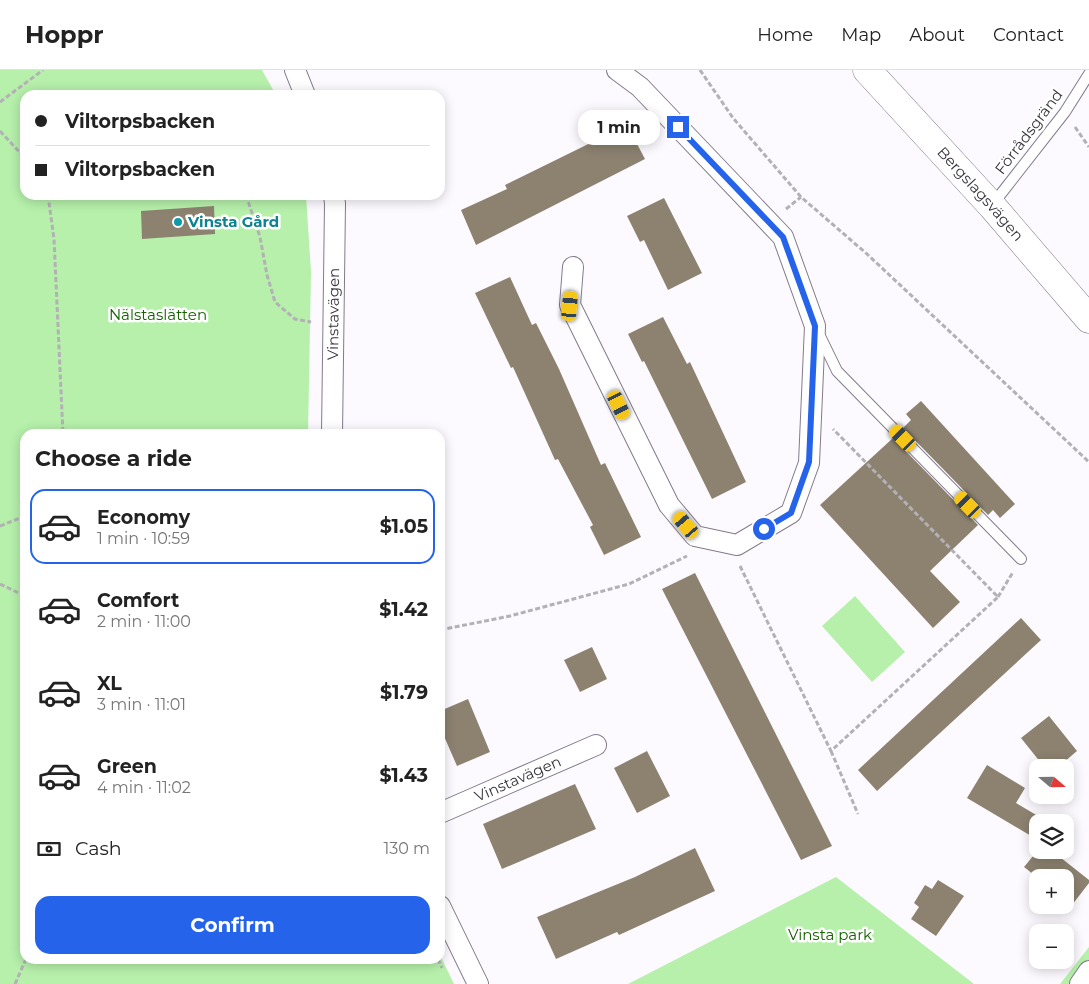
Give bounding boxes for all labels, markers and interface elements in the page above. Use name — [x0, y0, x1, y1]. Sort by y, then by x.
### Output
text: Hoppr — [25, 20, 104, 49]
text: Home — [757, 24, 813, 46]
text: Map — [841, 24, 881, 46]
text: About — [909, 24, 965, 46]
text: Contact — [993, 24, 1064, 46]
street label: Förrådsgränd — [991, 86, 1067, 178]
text: Viltorpsbacken — [65, 110, 215, 133]
callout: 1 min — [578, 110, 660, 144]
route end — [667, 116, 689, 138]
text: 1 min — [597, 118, 641, 137]
street label: Bergslagsvägen — [933, 143, 1028, 245]
text: Viltorpsbacken — [65, 158, 215, 181]
place label: Vinsta Gård — [187, 212, 279, 231]
marker: Vinsta Gård — [172, 216, 184, 228]
street label: Vinstavägen — [323, 268, 343, 360]
car — [561, 290, 578, 322]
park label: Nälstaslätten — [109, 305, 207, 324]
car — [605, 388, 632, 422]
car — [887, 422, 918, 454]
text: Choose a ride — [35, 445, 192, 472]
car — [952, 489, 983, 521]
icon: car — [37, 504, 82, 549]
text: Economy — [97, 506, 190, 529]
car — [670, 509, 701, 541]
text: $1.05 — [380, 515, 428, 538]
route start — [753, 518, 775, 540]
text: 1 min · 10:59 — [97, 529, 190, 548]
icon: car — [37, 587, 82, 632]
text: Comfort — [97, 589, 179, 612]
text: $1.42 — [379, 598, 428, 621]
text: 2 min · 11:00 — [97, 612, 191, 631]
icon: car — [37, 670, 82, 715]
text: XL — [97, 672, 122, 695]
text: $1.79 — [380, 681, 428, 704]
text: 3 min · 11:01 — [97, 695, 186, 714]
street label: Vinstavägen — [472, 751, 564, 806]
icon: car — [37, 753, 82, 798]
text: Green — [97, 755, 157, 778]
north arrow — [1029, 759, 1074, 804]
map controls — [1029, 759, 1074, 969]
text: $1.43 — [379, 764, 428, 787]
text: 4 min · 11:02 — [97, 778, 191, 797]
button: layers — [1029, 814, 1074, 859]
icon: cash — [35, 835, 63, 863]
text: Cash — [75, 837, 122, 860]
text: 130 m — [383, 839, 430, 858]
button: + — [1029, 869, 1074, 914]
button: Confirm — [35, 896, 430, 954]
button: − — [1029, 924, 1074, 969]
park label: Vinsta park — [788, 925, 872, 944]

